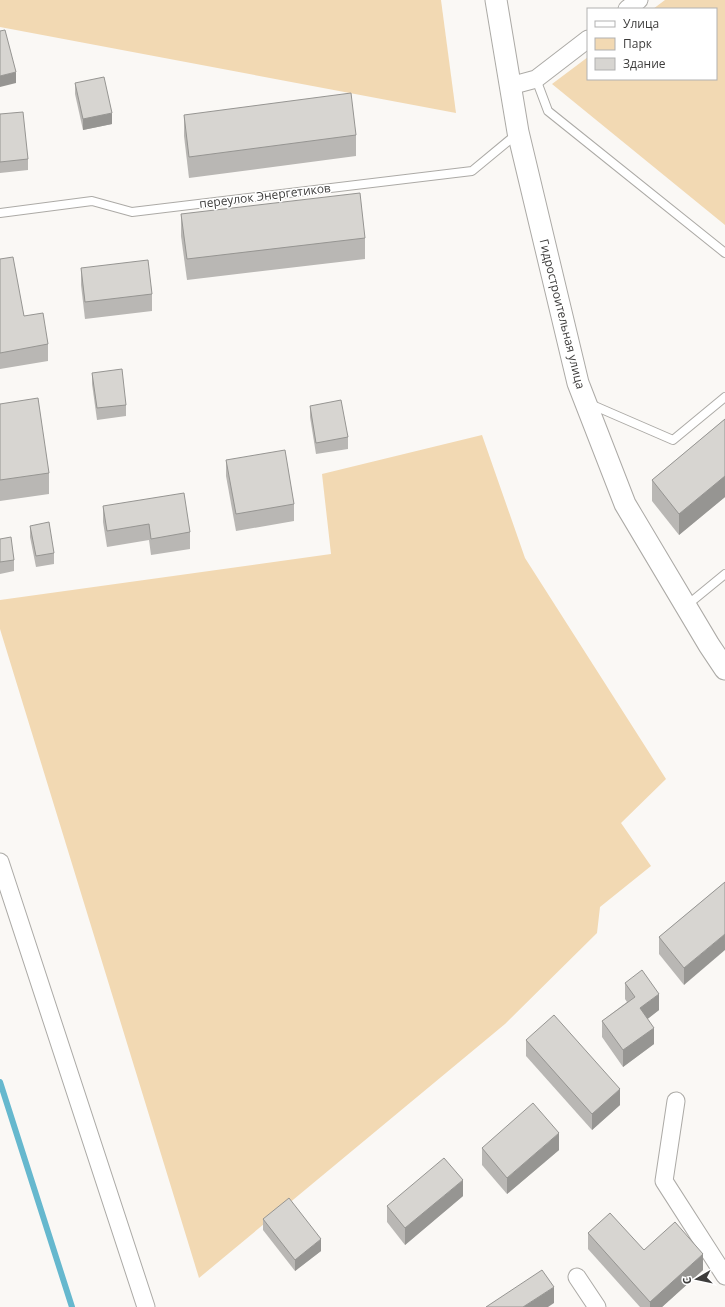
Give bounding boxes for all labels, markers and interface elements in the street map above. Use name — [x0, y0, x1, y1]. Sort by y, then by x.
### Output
legend — [587, 8, 717, 80]
text: Улица — [623, 15, 659, 32]
text: Парк — [623, 35, 653, 52]
text: Здание — [623, 55, 666, 72]
street label: переулок Энергетиков — [198, 179, 332, 212]
street label: Гидростроительная улица — [536, 237, 589, 391]
north arrow — [677, 1259, 717, 1299]
text: С — [679, 1276, 695, 1285]

